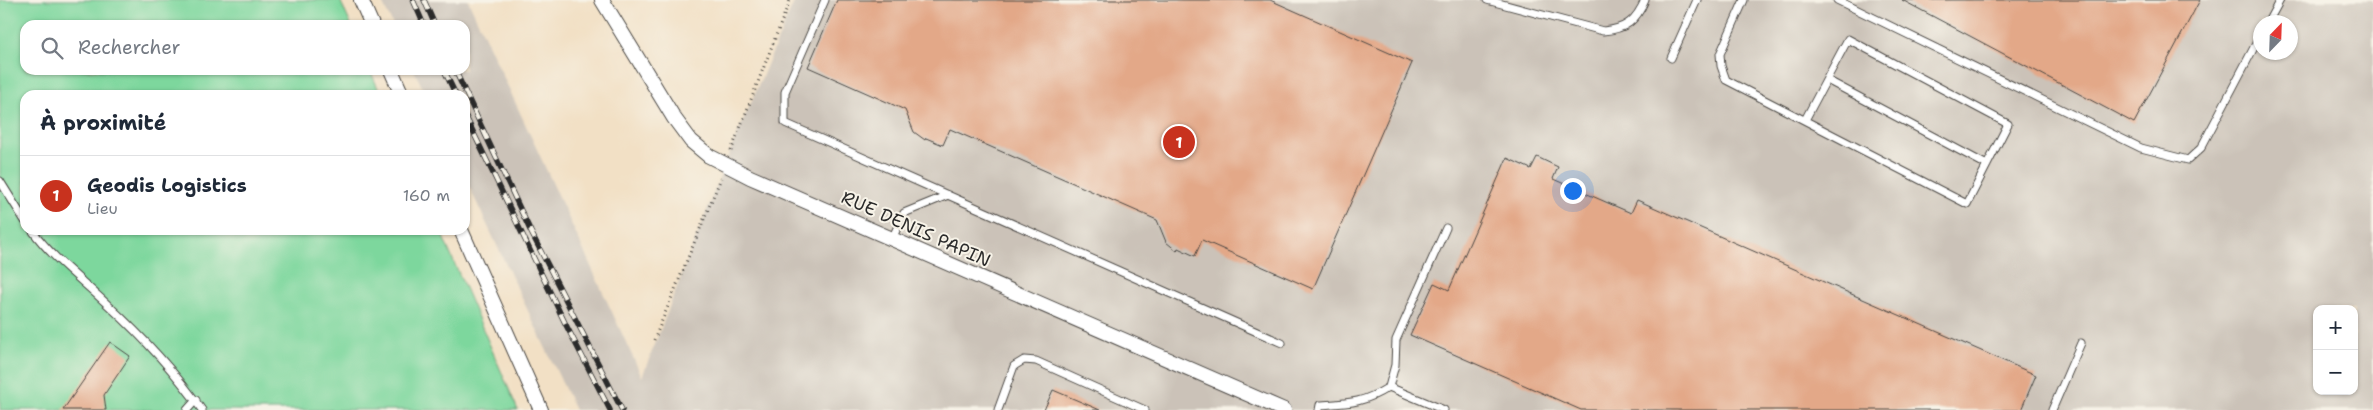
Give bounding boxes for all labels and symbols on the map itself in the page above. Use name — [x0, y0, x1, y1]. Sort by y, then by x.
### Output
north arrow — [2253, 15, 2298, 60]
pin: 1 — [1163, 123, 1195, 161]
your location — [1560, 178, 1586, 204]
street label: RUE DENIS PAPIN — [838, 185, 994, 273]

